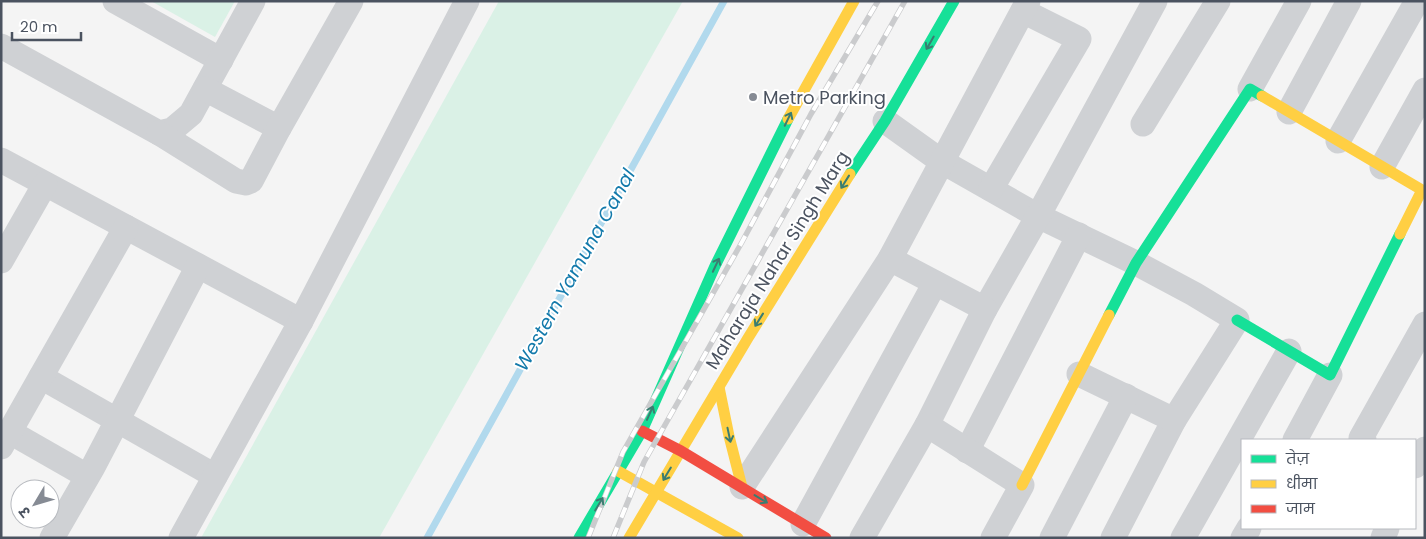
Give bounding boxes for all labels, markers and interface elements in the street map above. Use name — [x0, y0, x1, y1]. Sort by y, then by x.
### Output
scale bar — [12, 10, 81, 42]
text: 20 m — [20, 16, 58, 37]
one-way arrow — [925, 36, 935, 51]
place label: Metro Parking — [763, 85, 886, 110]
marker: Metro Parking — [747, 91, 759, 103]
one-way arrow — [784, 112, 793, 127]
street label: Maharaja Nahar Singh Marg — [699, 146, 855, 374]
water label: Western Yamuna Canal — [508, 164, 642, 376]
one-way arrow — [840, 175, 851, 189]
one-way arrow — [712, 257, 722, 272]
one-way arrow — [754, 313, 765, 327]
one-way arrow — [646, 406, 656, 421]
one-way arrow — [725, 426, 734, 442]
legend — [1241, 439, 1416, 529]
text: तेज़ — [1285, 448, 1309, 469]
one-way arrow — [661, 467, 671, 481]
text: धीमा — [1286, 473, 1318, 494]
north arrow — [10, 479, 60, 529]
one-way arrow — [753, 494, 767, 504]
one-way arrow — [594, 498, 604, 512]
text: जाम — [1285, 498, 1316, 519]
text: उ — [14, 502, 36, 522]

